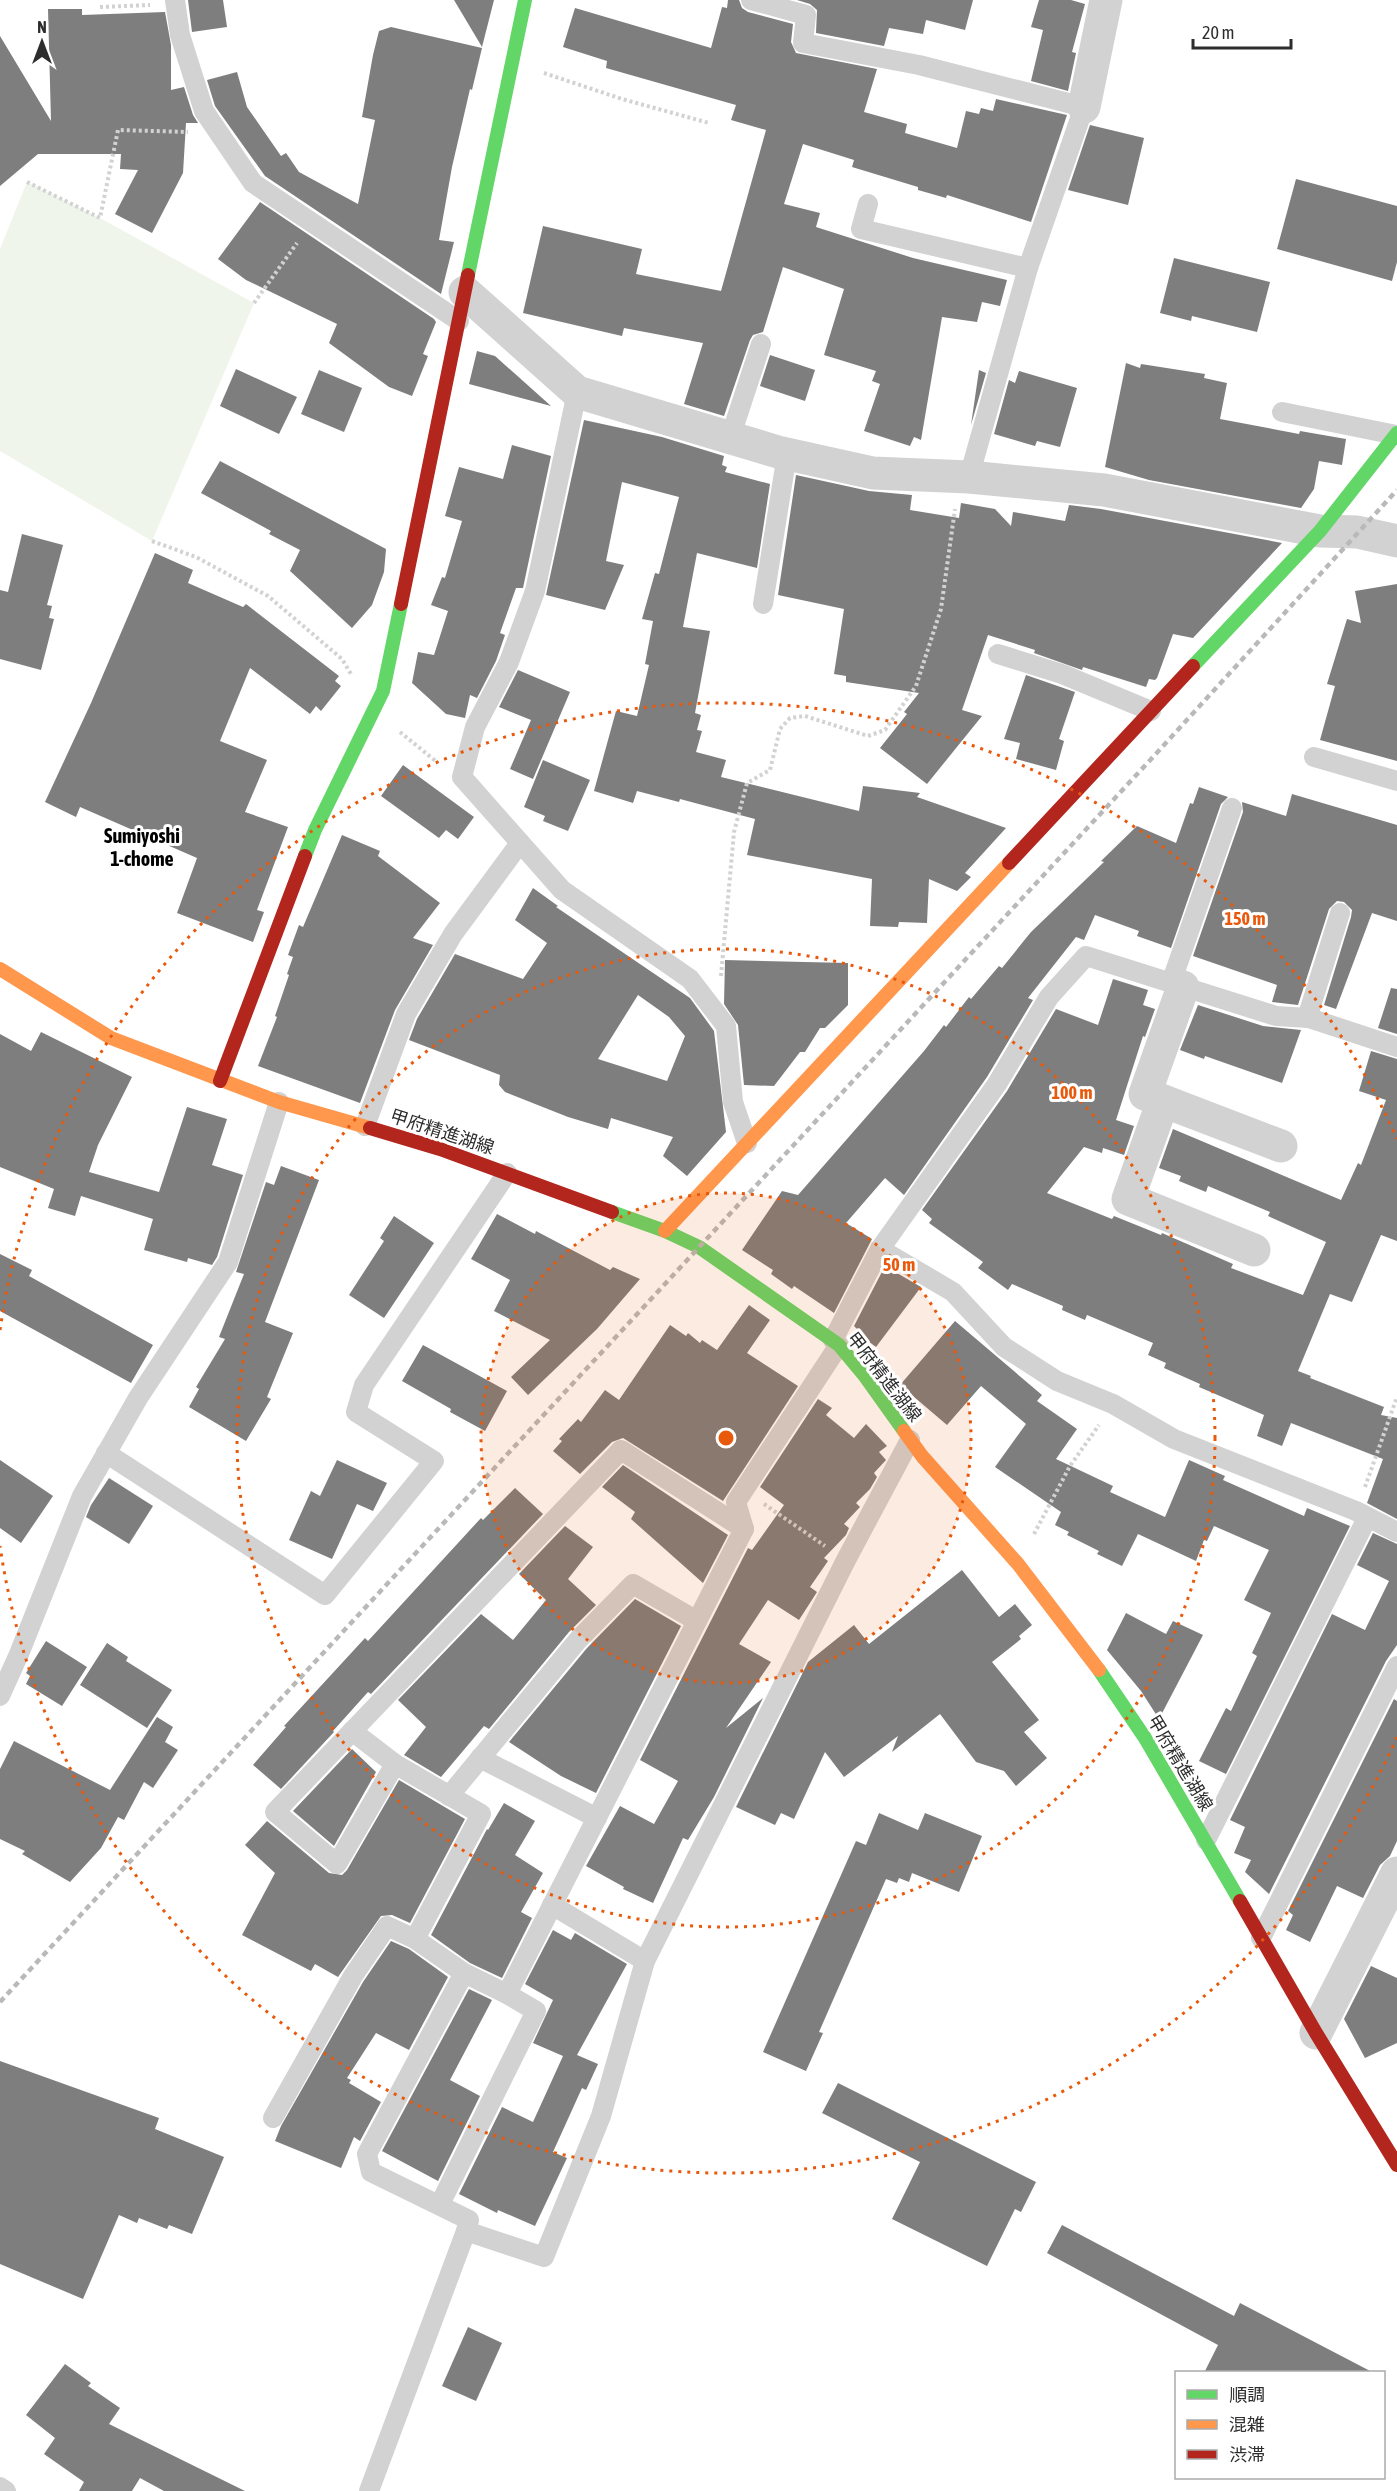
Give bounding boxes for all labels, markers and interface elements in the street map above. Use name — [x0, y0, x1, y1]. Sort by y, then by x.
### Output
north arrow — [12, 12, 72, 72]
scale bar — [1193, 12, 1290, 50]
text: N — [37, 18, 47, 36]
text: 20 m — [1202, 22, 1234, 43]
district label: Sumiyoshi 1-chome — [104, 824, 180, 870]
text: 150 m — [1225, 908, 1265, 929]
text: 100 m — [1052, 1082, 1092, 1103]
street label: 甲府精進湖線 — [388, 1105, 497, 1158]
text: 50 m — [883, 1254, 915, 1275]
street label: 甲府精進湖線 — [843, 1328, 926, 1426]
centre of rings — [716, 1428, 736, 1448]
street label: 甲府精進湖線 — [1144, 1711, 1217, 1814]
legend — [1175, 2371, 1385, 2479]
text: 順調 — [1229, 2384, 1265, 2405]
text: 混雑 — [1229, 2414, 1265, 2435]
text: 渋滞 — [1229, 2444, 1265, 2465]

